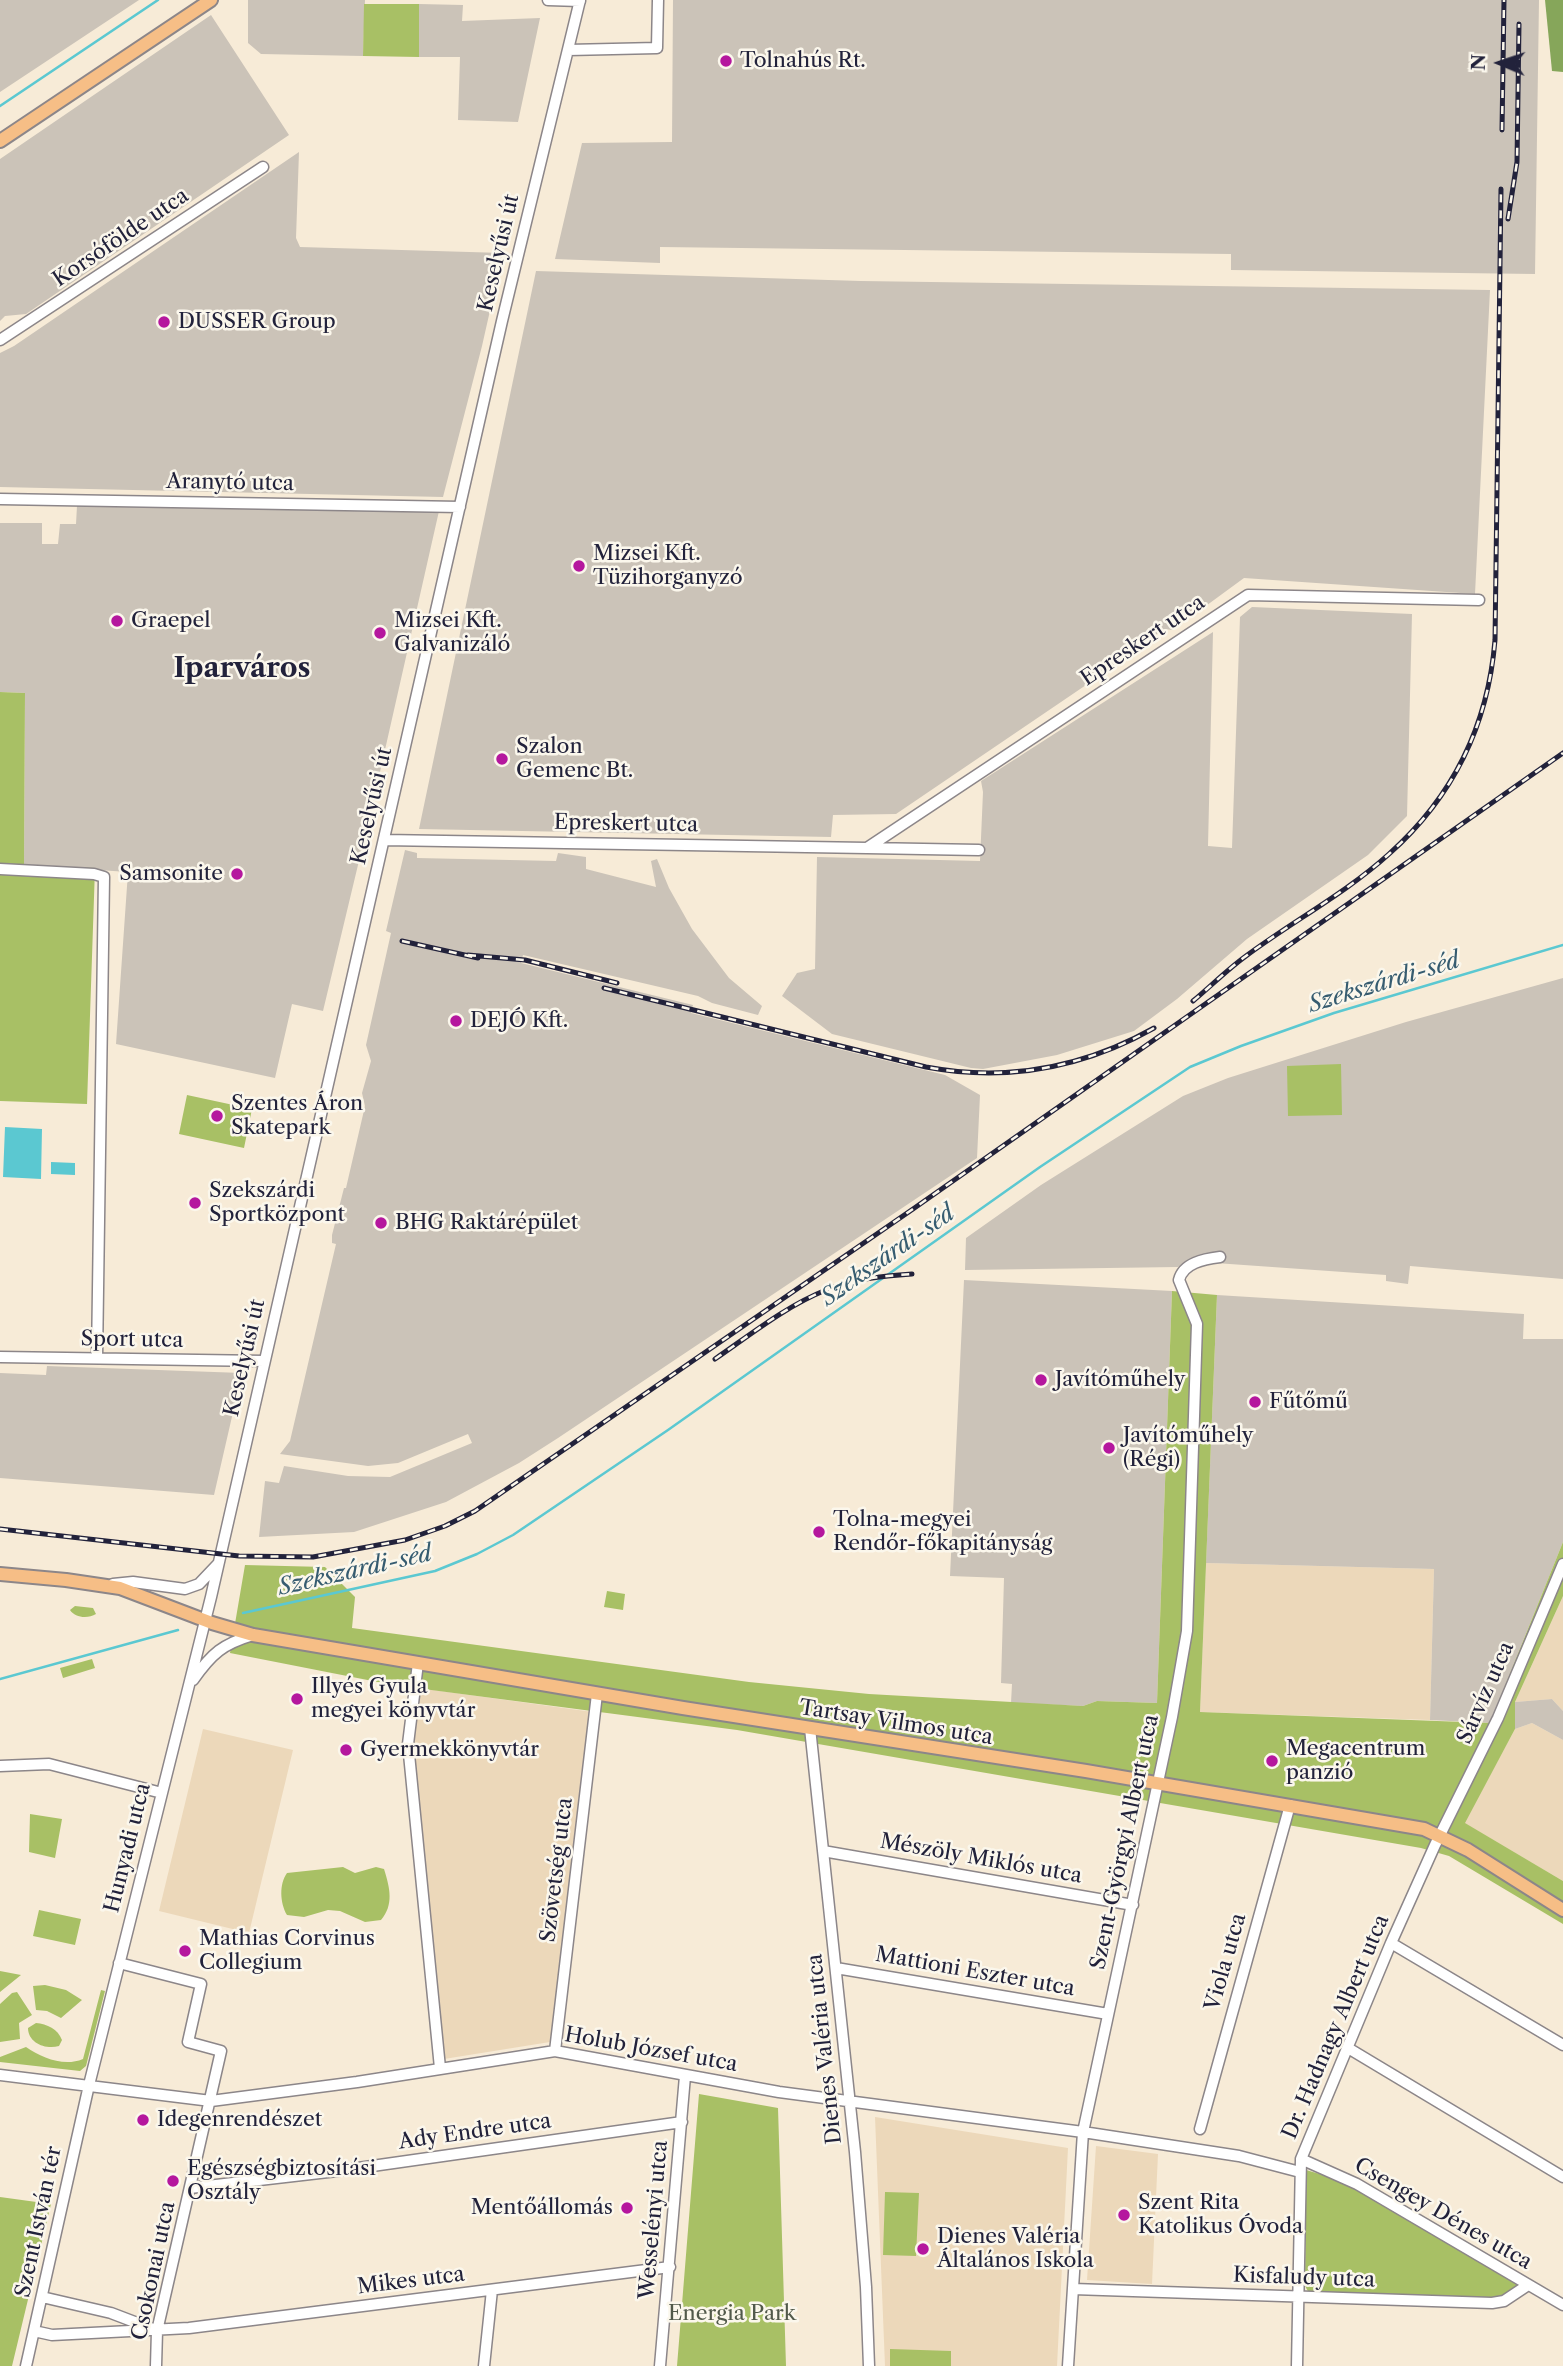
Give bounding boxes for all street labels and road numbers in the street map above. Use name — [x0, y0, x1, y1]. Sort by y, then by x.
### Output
street label: Korsófölde utca — [48, 183, 194, 293]
street label: Keselyűsi út — [473, 192, 525, 314]
street label: Aranytó utca — [166, 469, 294, 497]
street label: Epreskert utca — [1076, 590, 1210, 692]
street label: Keselyűsi út — [346, 745, 398, 867]
street label: Epreskert utca — [554, 810, 698, 838]
street label: Keselyűsi út — [219, 1297, 271, 1419]
street label: Sport utca — [80, 1327, 184, 1353]
street label: Sárvíz utca — [1452, 1638, 1520, 1748]
street label: Tartsay Vilmos utca — [798, 1695, 994, 1751]
street label: Szent-Györgyi Albert utca — [1086, 1712, 1164, 1972]
street label: Hunyadi utca — [100, 1781, 156, 1915]
street label: Szövetség utca — [536, 1796, 578, 1944]
street label: Mészöly Miklós utca — [878, 1829, 1084, 1889]
street label: Viola utca — [1200, 1911, 1252, 2013]
street label: Dr. Hadnagy Albert utca — [1277, 1911, 1395, 2143]
street label: Mattioni Eszter utca — [873, 1942, 1077, 2002]
street label: Dienes Valéria utca — [802, 1952, 848, 2146]
street label: Holub József utca — [563, 2022, 739, 2078]
street label: Ady Endre utca — [397, 2109, 553, 2155]
street label: Wesselényi utca — [634, 2139, 674, 2301]
street label: Szent István tér — [11, 2144, 67, 2300]
street label: Csengey Dénes utca — [1350, 2153, 1536, 2275]
street label: Csokonai utca — [127, 2199, 181, 2343]
street label: Mikes utca — [356, 2262, 466, 2300]
street label: Kisfaludy utca — [1233, 2263, 1375, 2293]

